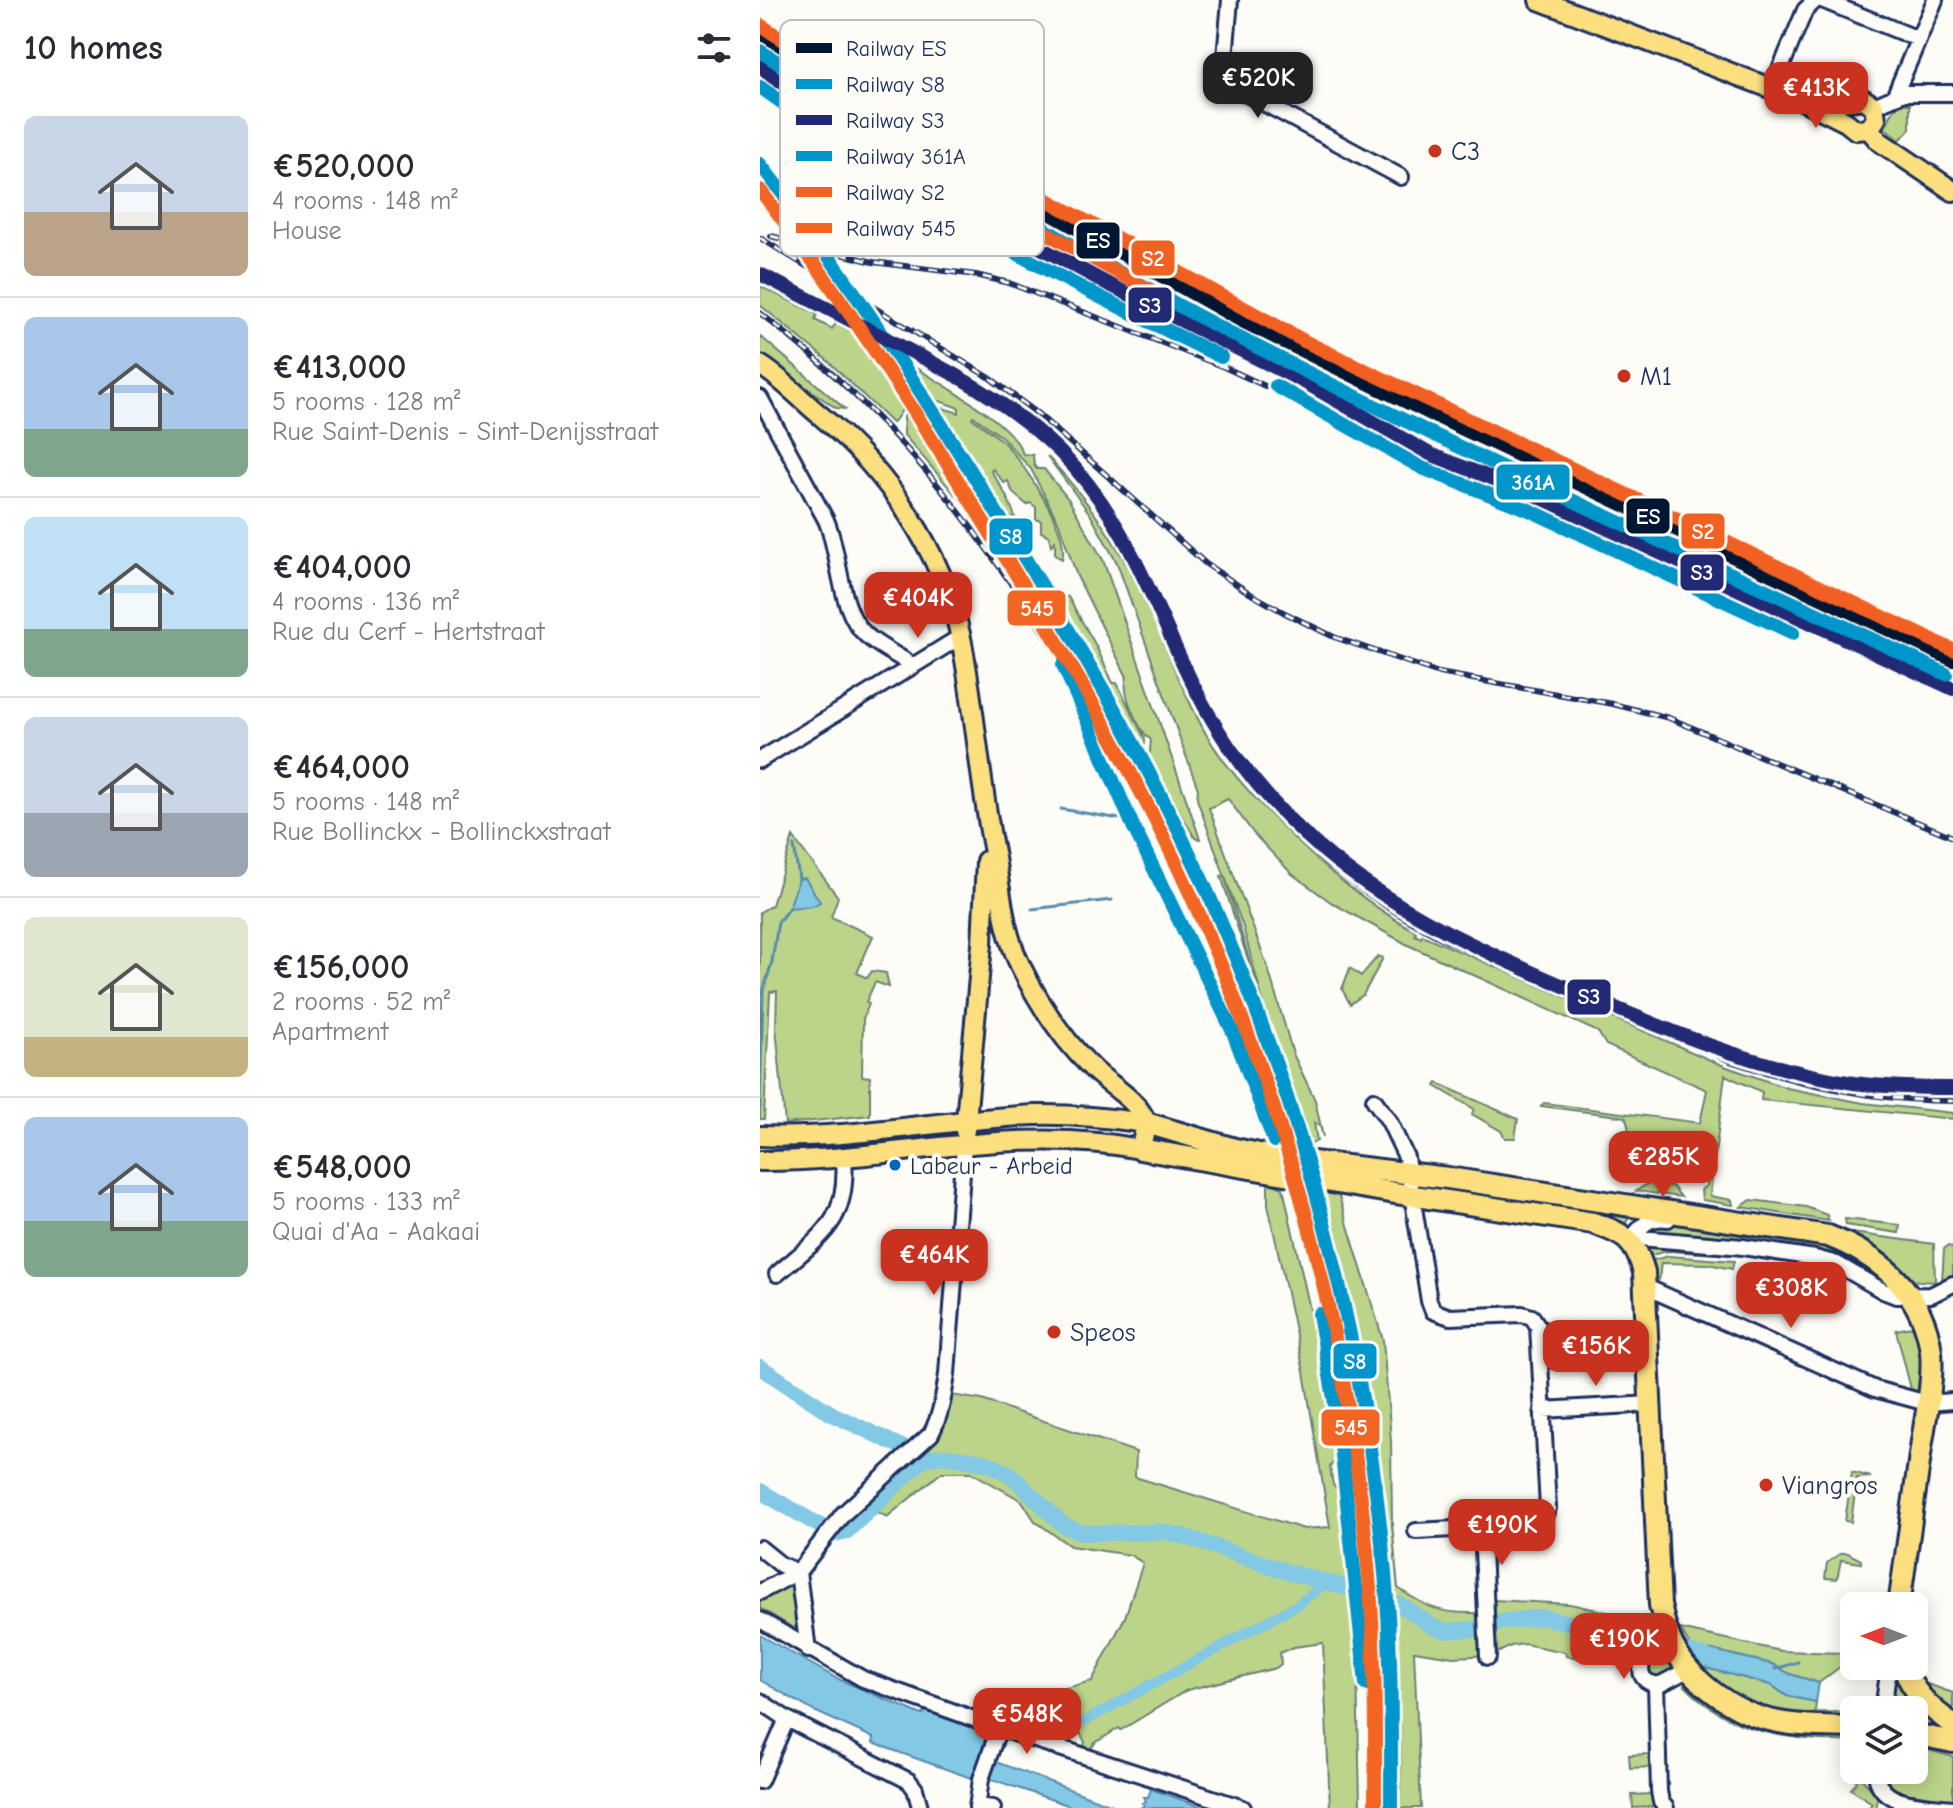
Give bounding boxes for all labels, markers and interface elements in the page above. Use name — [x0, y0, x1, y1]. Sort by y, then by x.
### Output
legend — [780, 20, 1044, 256]
icon: filters — [692, 26, 736, 70]
text: 10 homes — [24, 28, 163, 68]
text: Railway ES — [846, 36, 947, 62]
pin: €520K — [1202, 52, 1314, 120]
pin: €413K — [1760, 62, 1872, 130]
text: €520K — [1221, 63, 1295, 93]
text: Railway S8 — [846, 72, 945, 98]
text: €413K — [1782, 73, 1850, 103]
text: Railway S3 — [846, 108, 945, 134]
place label: C3 — [1451, 137, 1480, 167]
marker: C3 — [1426, 142, 1444, 160]
text: Railway 361A — [846, 144, 966, 170]
text: €520,000 — [272, 146, 415, 186]
icon: home — [88, 148, 184, 244]
text: Railway S2 — [846, 180, 945, 206]
text: 4 rooms · 148 m² — [272, 186, 458, 216]
text: House — [272, 216, 342, 246]
text: Railway 545 — [846, 216, 956, 242]
line badge: ES — [1075, 221, 1121, 260]
text: ES — [1085, 228, 1111, 254]
line badge: S2 — [1130, 239, 1176, 277]
text: S2 — [1142, 246, 1165, 272]
line badge: S3 — [1127, 286, 1173, 324]
text: S3 — [1139, 293, 1161, 319]
text: €413,000 — [272, 347, 406, 387]
icon: home — [88, 349, 184, 445]
place label: M1 — [1640, 362, 1672, 392]
marker: M1 — [1615, 367, 1633, 385]
text: 5 rooms · 128 m² — [272, 387, 460, 417]
text: Rue Saint-Denis - Sint-Denijsstraat — [272, 417, 658, 447]
line badge: 361A — [1495, 463, 1571, 501]
text: 361A — [1511, 470, 1555, 496]
line badge: ES — [1625, 497, 1671, 535]
text: ES — [1635, 504, 1661, 530]
line badge: S2 — [1680, 512, 1726, 550]
line badge: S8 — [988, 517, 1034, 556]
text: S2 — [1692, 519, 1715, 545]
text: S8 — [999, 524, 1023, 550]
text: €404,000 — [272, 547, 412, 587]
icon: home — [88, 549, 184, 645]
line badge: S3 — [1679, 553, 1725, 592]
text: S3 — [1691, 560, 1713, 586]
pin: €404K — [862, 572, 974, 640]
text: €404K — [882, 583, 954, 613]
text: 4 rooms · 136 m² — [272, 587, 459, 617]
line badge: 545 — [1006, 589, 1067, 627]
text: 545 — [1020, 596, 1054, 622]
text: Rue du Cerf - Hertstraat — [272, 617, 545, 647]
text: €464,000 — [272, 747, 410, 787]
icon: home — [88, 749, 184, 845]
text: 5 rooms · 148 m² — [272, 787, 459, 817]
text: Rue Bollinckx - Bollinckxstraat — [272, 817, 611, 847]
text: €156,000 — [272, 947, 409, 987]
icon: home — [88, 949, 184, 1045]
line badge: S3 — [1566, 978, 1612, 1016]
text: S3 — [1578, 984, 1600, 1010]
text: 2 rooms · 52 m² — [272, 987, 450, 1017]
text: Apartment — [272, 1017, 388, 1047]
pin: €285K — [1607, 1131, 1719, 1199]
text: €285K — [1627, 1142, 1699, 1172]
text: €548,000 — [272, 1147, 412, 1187]
icon: home — [88, 1149, 184, 1245]
place label: Labeur - Arbeid — [910, 1152, 1073, 1180]
marker: Labeur - Arbeid — [887, 1157, 903, 1173]
text: 5 rooms · 133 m² — [272, 1187, 460, 1217]
text: Quai d'Aa - Aakaai — [272, 1217, 480, 1247]
pin: €464K — [878, 1229, 990, 1297]
text: €464K — [899, 1240, 969, 1270]
pin: €308K — [1735, 1262, 1847, 1330]
text: €308K — [1754, 1273, 1828, 1303]
place label: Speos — [1070, 1318, 1136, 1348]
pin: €156K — [1540, 1320, 1652, 1388]
marker: Speos — [1045, 1323, 1063, 1341]
text: €156K — [1561, 1331, 1631, 1361]
line badge: S8 — [1332, 1342, 1378, 1380]
text: S8 — [1343, 1349, 1367, 1375]
line badge: 545 — [1320, 1408, 1381, 1447]
text: 545 — [1334, 1415, 1368, 1441]
place label: Viangros — [1782, 1471, 1878, 1501]
marker: Viangros — [1757, 1476, 1775, 1494]
pin: €190K — [1446, 1499, 1558, 1567]
text: €190K — [1466, 1510, 1538, 1540]
north arrow — [1840, 1592, 1928, 1680]
map controls — [1840, 1592, 1928, 1784]
pin: €190K — [1568, 1613, 1680, 1681]
text: €190K — [1588, 1624, 1660, 1654]
pin: €548K — [971, 1688, 1083, 1756]
button: layers — [1840, 1696, 1928, 1784]
text: €548K — [991, 1699, 1063, 1729]

